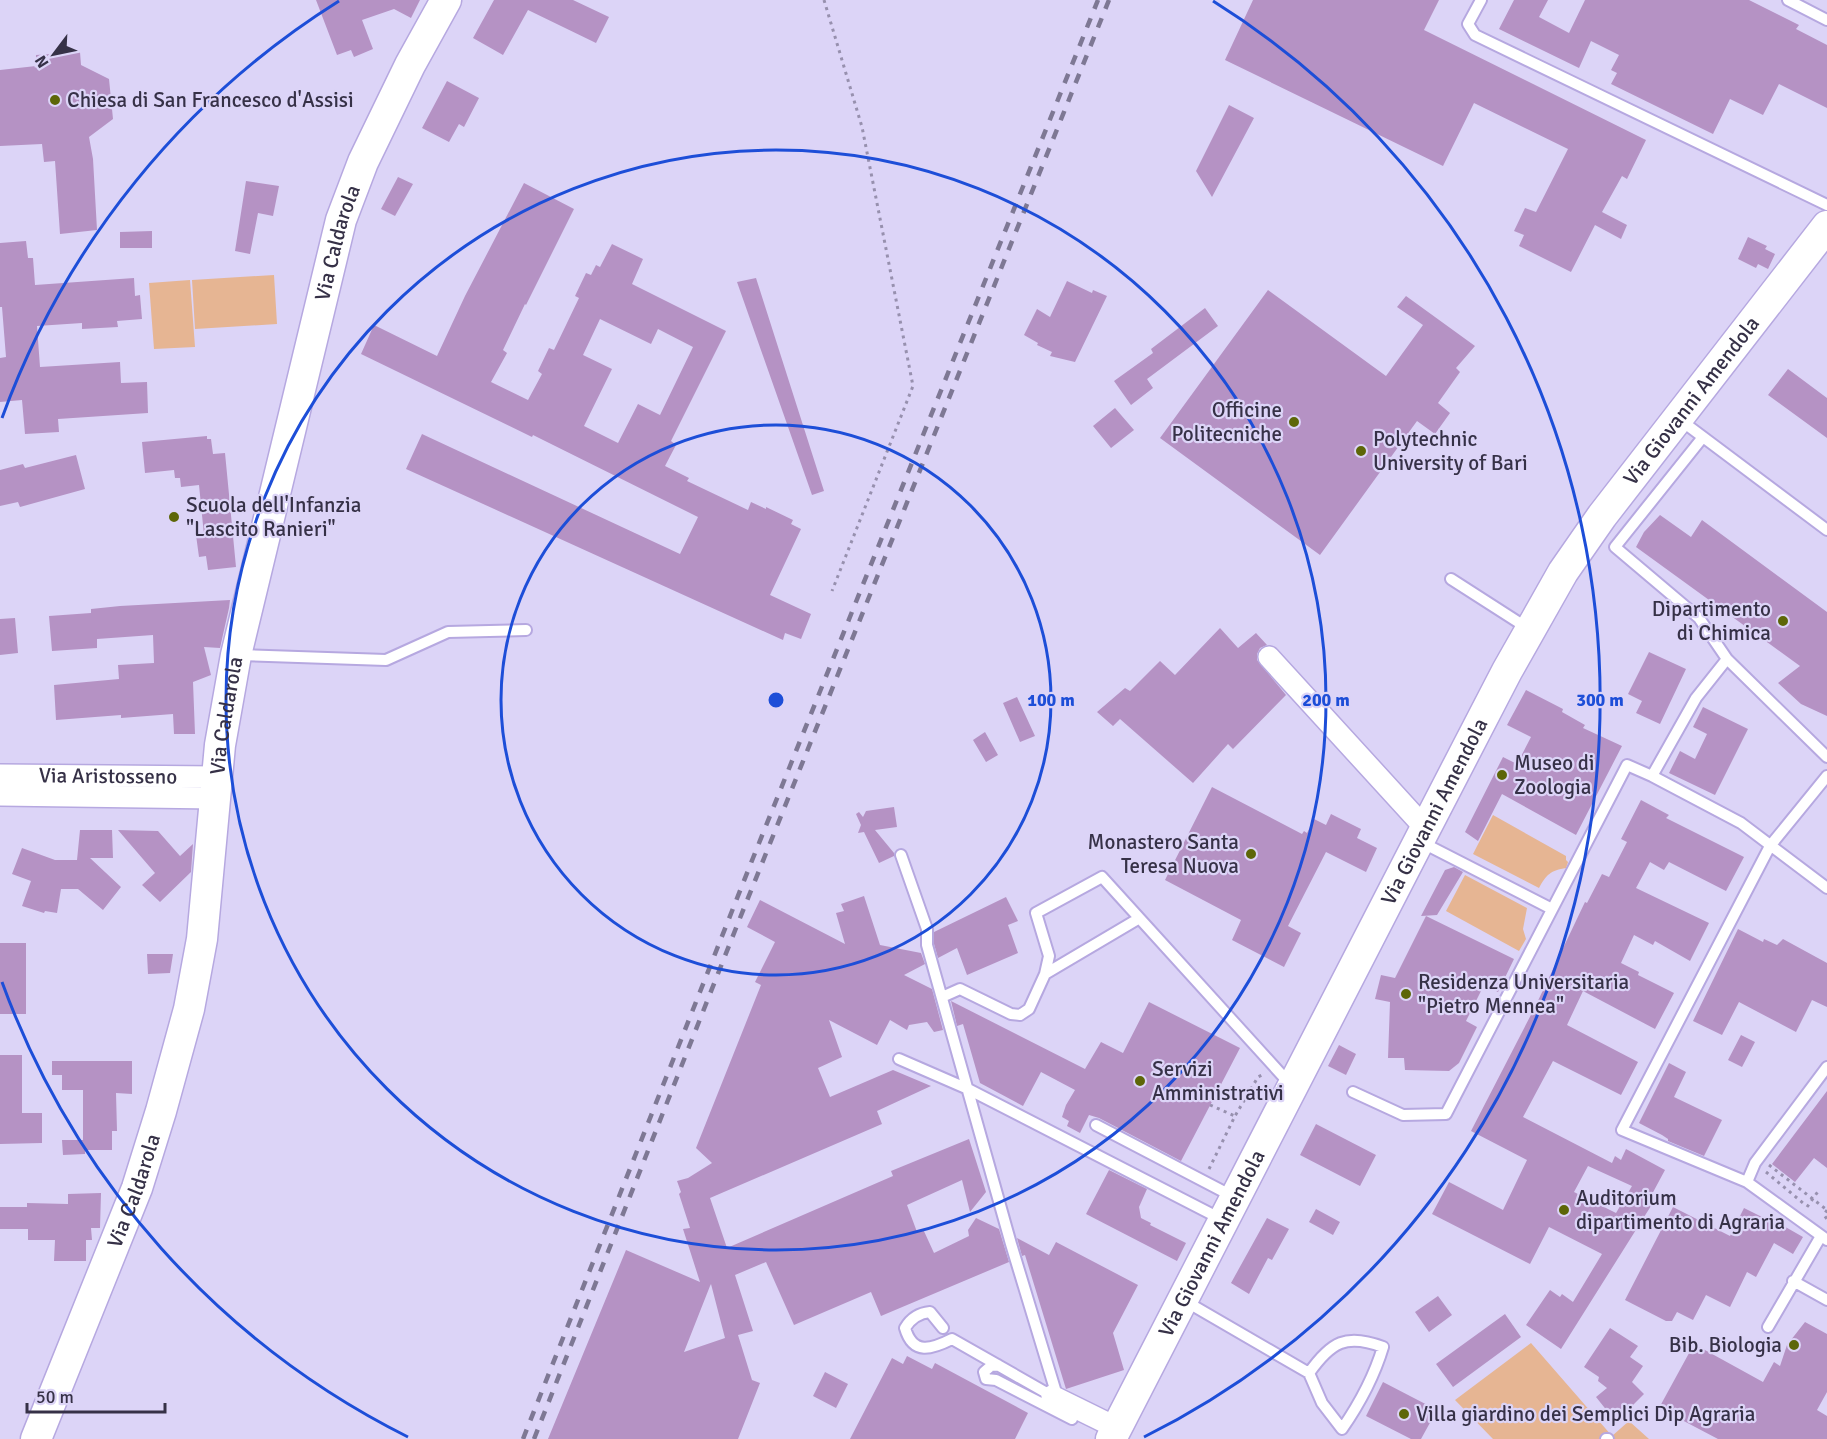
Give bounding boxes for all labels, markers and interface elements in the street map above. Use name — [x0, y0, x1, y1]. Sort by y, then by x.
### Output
north arrow — [24, 24, 84, 84]
text: N — [31, 51, 54, 71]
place label: Chiesa di San Francesco d'Assisi — [67, 87, 354, 113]
marker: Chiesa di San Francesco d'Assisi — [48, 93, 62, 107]
street label: Via Caldarola — [309, 181, 366, 303]
street label: Via Giovanni Amendola — [1618, 311, 1765, 490]
place label: Officine Politecniche — [1172, 397, 1282, 447]
marker: Officine Politecniche — [1287, 415, 1301, 429]
place label: Polytechnic University of Bari — [1373, 426, 1528, 476]
marker: Polytechnic University of Bari — [1354, 444, 1368, 458]
place label: Scuola dell'Infanzia "Lascito Ranieri" — [186, 492, 361, 542]
marker: Scuola dell'Infanzia "Lascito Ranieri" — [167, 510, 181, 524]
place label: Dipartimento di Chimica — [1652, 596, 1771, 646]
marker: Dipartimento di Chimica — [1776, 614, 1790, 628]
street label: Via Caldarola — [204, 655, 248, 776]
text: 100 m — [1027, 689, 1075, 711]
text: 200 m — [1302, 689, 1350, 711]
text: 300 m — [1576, 689, 1624, 711]
centre of rings — [766, 690, 786, 710]
street label: Via Giovanni Amendola — [1375, 714, 1493, 909]
place label: Museo di Zoologia — [1514, 750, 1594, 800]
street label: Via Aristosseno — [39, 762, 177, 790]
marker: Museo di Zoologia — [1495, 768, 1509, 782]
place label: Monastero Santa Teresa Nuova — [1088, 829, 1239, 879]
marker: Monastero Santa Teresa Nuova — [1244, 847, 1258, 861]
place label: Residenza Universitaria "Pietro Mennea" — [1418, 969, 1629, 1019]
marker: Residenza Universitaria "Pietro Mennea" — [1399, 987, 1413, 1001]
place label: Servizi Amministrativi — [1152, 1056, 1284, 1106]
marker: Servizi Amministrativi — [1133, 1074, 1147, 1088]
street label: Via Caldarola — [101, 1131, 166, 1251]
street label: Via Giovanni Amendola — [1153, 1145, 1271, 1341]
place label: Auditorium dipartimento di Agraria — [1576, 1185, 1785, 1235]
marker: Auditorium dipartimento di Agraria — [1557, 1203, 1571, 1217]
place label: Bib. Biologia — [1669, 1332, 1782, 1358]
marker: Bib. Biologia — [1787, 1338, 1801, 1352]
scale bar — [27, 1376, 165, 1414]
text: 50 m — [36, 1386, 74, 1408]
place label: Villa giardino dei Semplici Dip Agraria — [1416, 1401, 1755, 1427]
marker: Villa giardino dei Semplici Dip Agraria — [1397, 1407, 1411, 1421]

